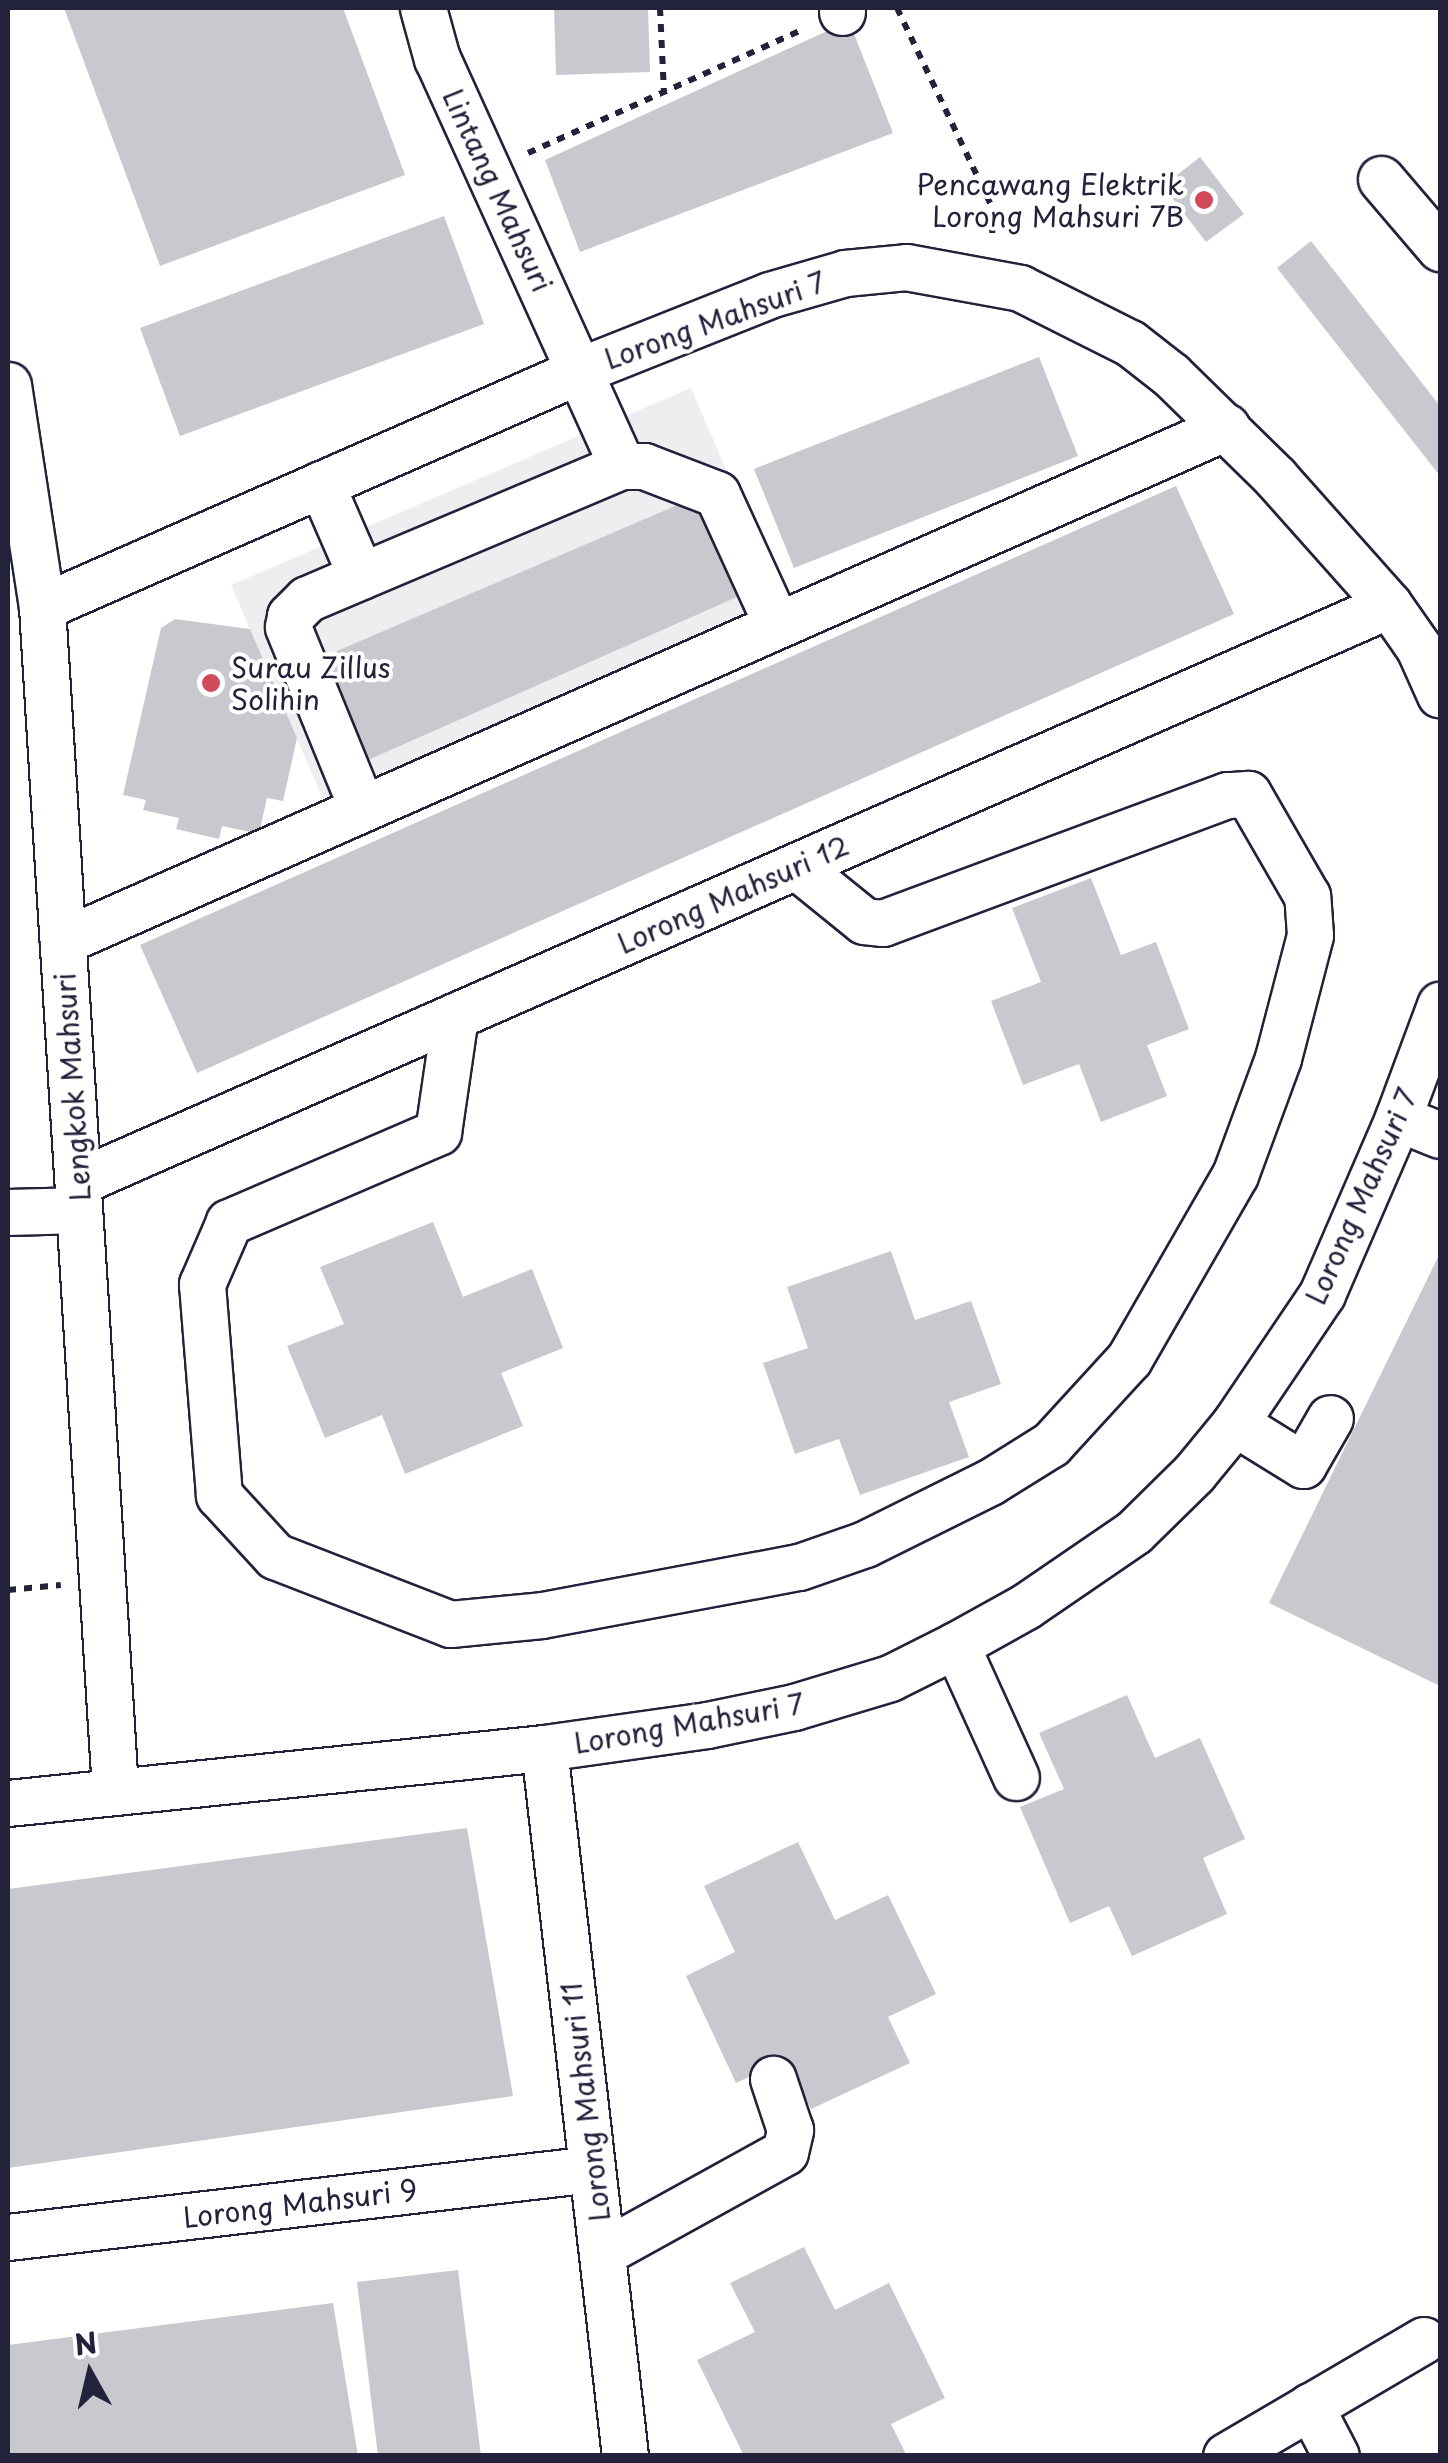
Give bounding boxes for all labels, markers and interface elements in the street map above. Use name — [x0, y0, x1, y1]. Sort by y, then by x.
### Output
street label: Lintang Mahsuri — [436, 84, 560, 296]
place label: Pencawang Elektrik Lorong Mahsuri 7B — [918, 167, 1184, 233]
marker: Pencawang Elektrik Lorong Mahsuri 7B — [1193, 189, 1215, 211]
street label: Lorong Mahsuri 7 — [600, 264, 830, 376]
place label: Surau Zillus Solihin — [231, 650, 390, 716]
marker: Surau Zillus Solihin — [200, 672, 222, 694]
street label: Lorong Mahsuri 12 — [612, 828, 854, 960]
street label: Lengkok Mahsuri — [47, 971, 97, 1203]
street label: Lorong Mahsuri 7 — [1298, 1083, 1424, 1309]
street label: Lorong Mahsuri 7 — [571, 1686, 807, 1760]
street label: Lorong Mahsuri 11 — [554, 1981, 616, 2223]
street label: Lorong Mahsuri 9 — [182, 2172, 418, 2234]
text: N — [72, 2320, 100, 2366]
north arrow — [40, 2323, 140, 2423]

